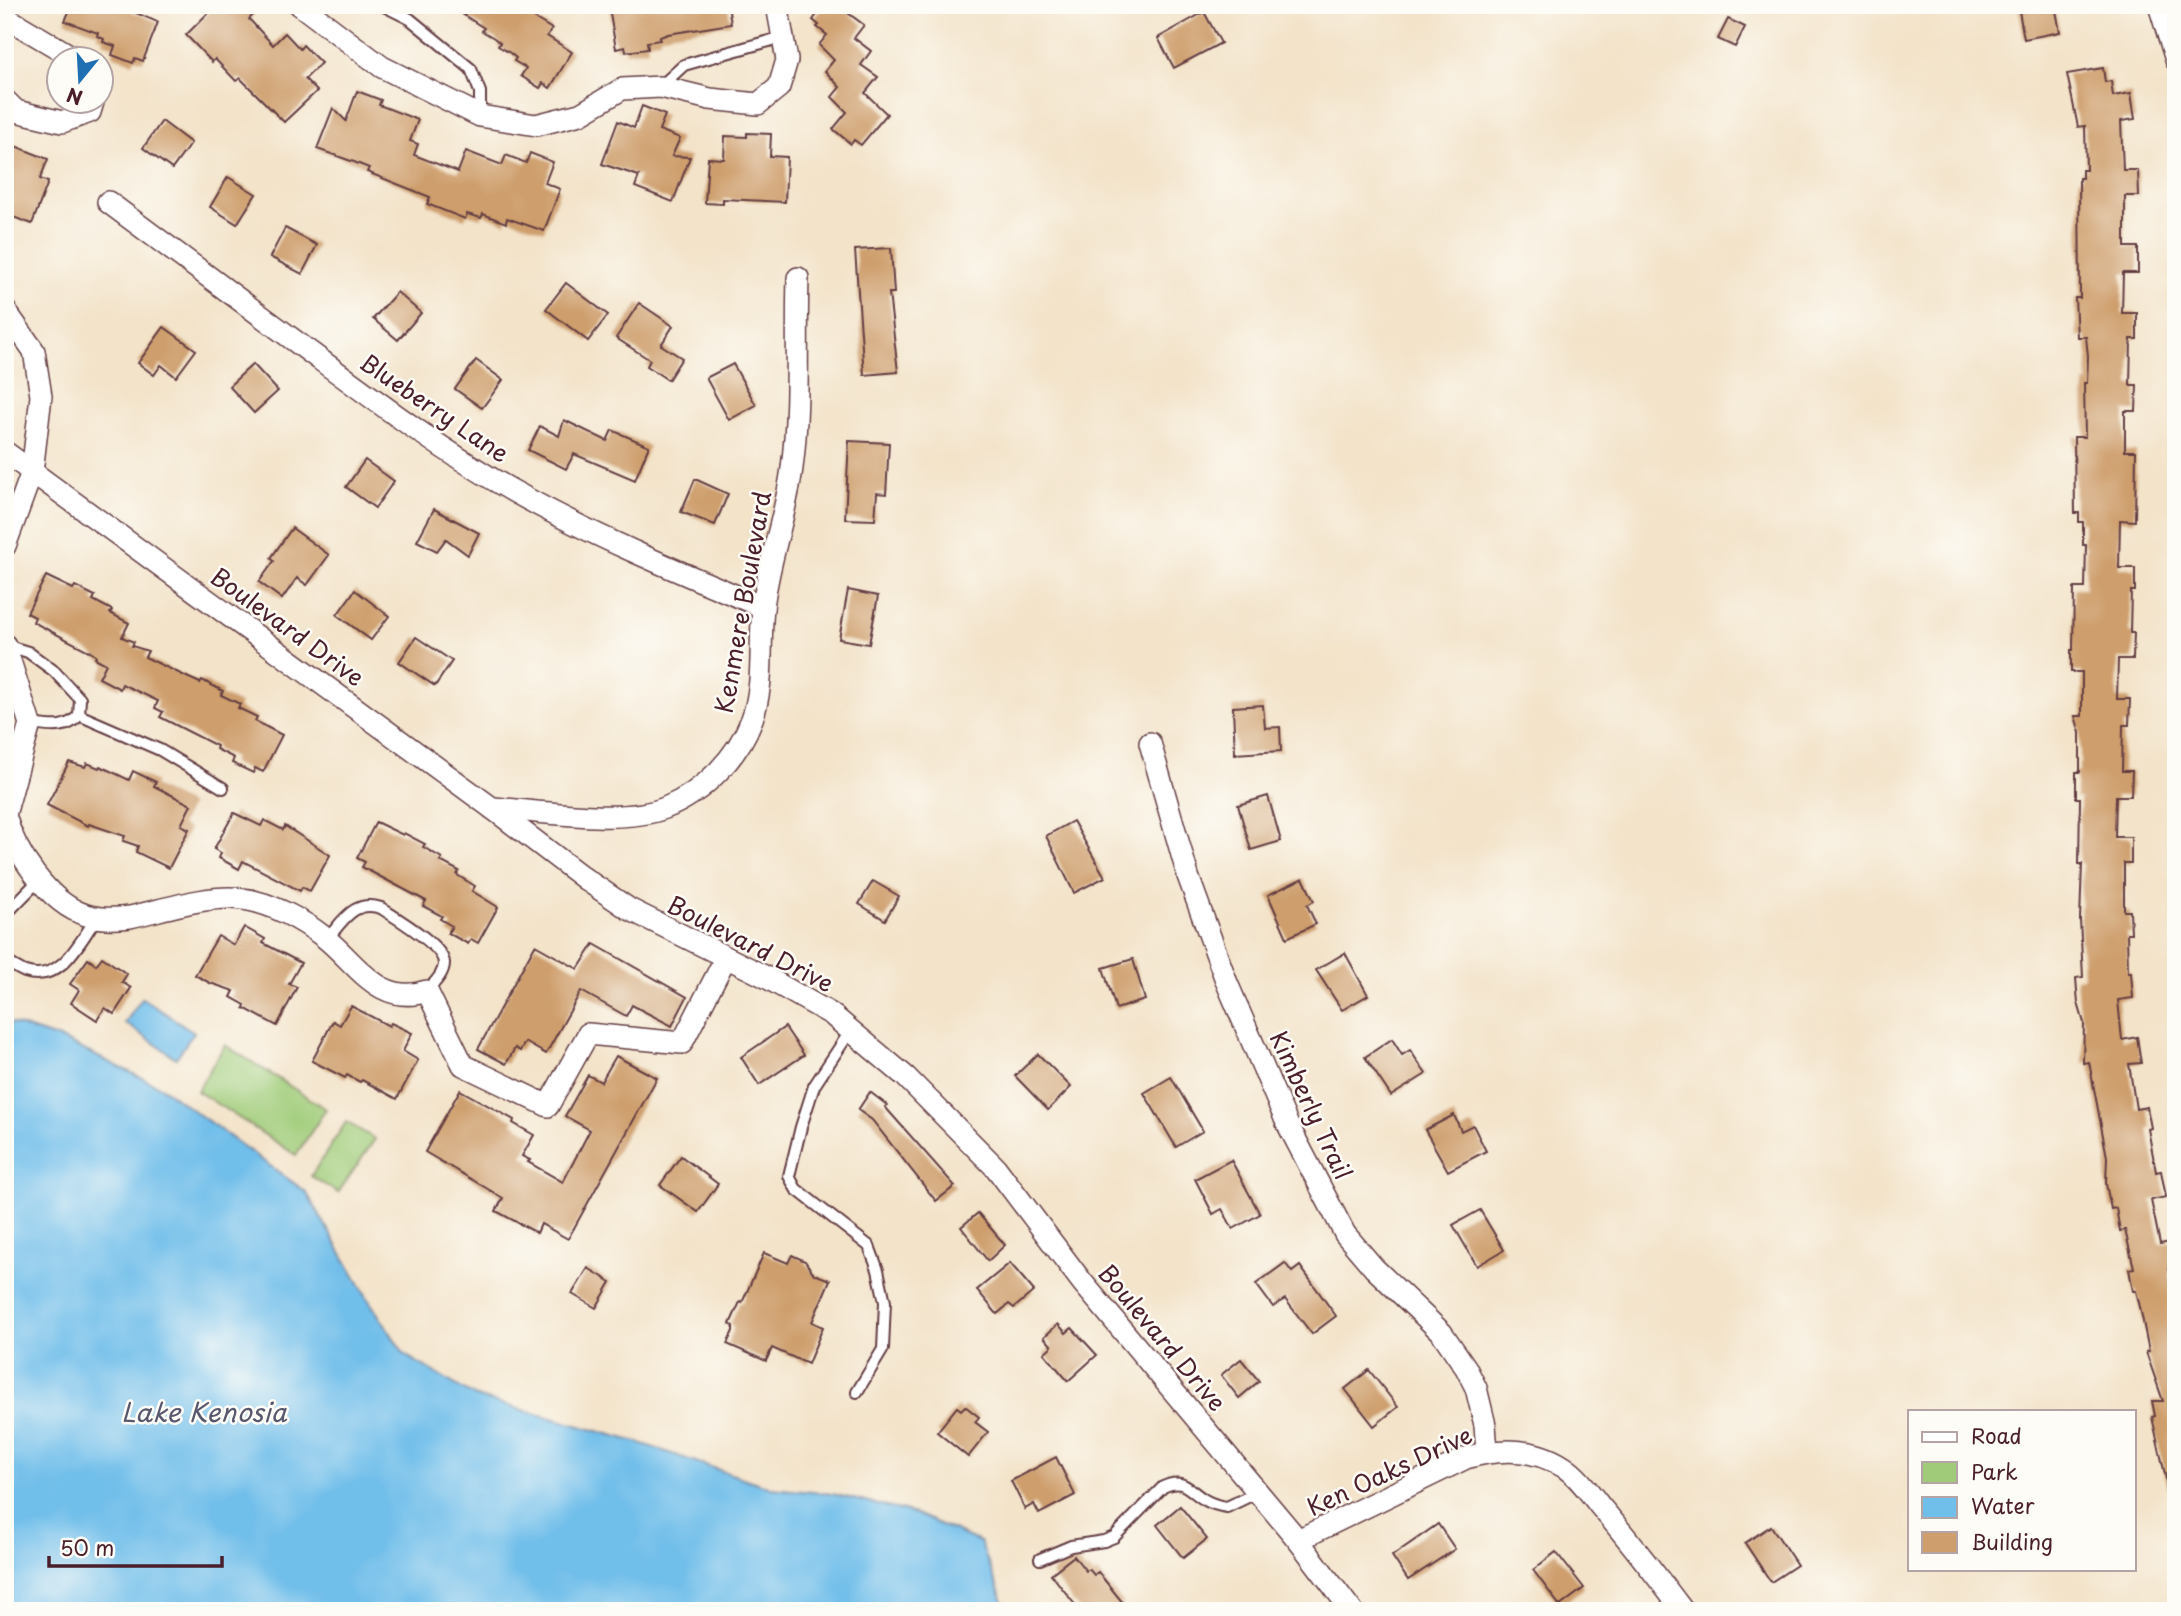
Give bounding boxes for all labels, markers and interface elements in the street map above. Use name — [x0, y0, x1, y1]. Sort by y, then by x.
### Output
north arrow — [46, 46, 116, 116]
text: N — [63, 81, 86, 113]
street label: Blueberry Lane — [353, 343, 517, 471]
street label: Kenmere Boulevard — [705, 488, 779, 716]
street label: Boulevard Drive — [204, 558, 372, 694]
street label: Boulevard Drive — [662, 886, 840, 1000]
street label: Kimberly Trail — [1262, 1025, 1362, 1185]
street label: Boulevard Drive — [1091, 1256, 1235, 1418]
water label: Lake Kenosia — [121, 1392, 288, 1431]
legend — [1908, 1410, 2136, 1570]
street label: Ken Oaks Drive — [1300, 1416, 1478, 1524]
text: Road — [1971, 1419, 2022, 1451]
text: Park — [1971, 1455, 2018, 1487]
text: Water — [1971, 1489, 2035, 1521]
scale bar — [49, 1525, 222, 1569]
text: Building — [1971, 1525, 2053, 1557]
text: 50 m — [60, 1531, 114, 1563]

